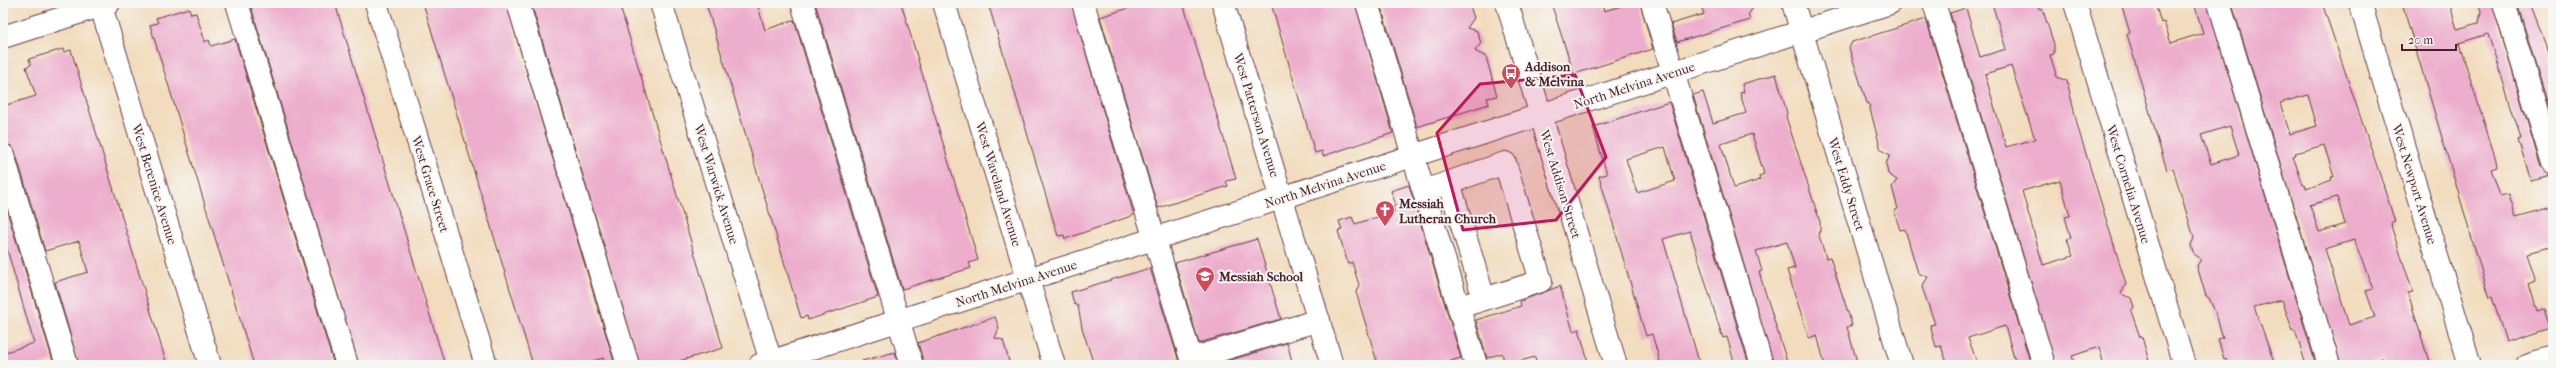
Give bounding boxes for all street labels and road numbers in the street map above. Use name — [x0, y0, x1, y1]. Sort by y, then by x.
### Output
street label: West Patterson Avenue — [1230, 50, 1283, 180]
street label: North Melvina Avenue — [1572, 59, 1697, 112]
street label: West Waveland Avenue — [972, 119, 1025, 249]
street label: West Berenice Avenue — [129, 121, 180, 247]
street label: West Warwick Avenue — [691, 121, 742, 246]
street label: West Newport Avenue — [2389, 121, 2440, 247]
street label: West Cornelia Avenue — [2103, 122, 2154, 246]
street label: West Addison Street — [1537, 127, 1584, 241]
street label: West Grace Street — [408, 133, 452, 235]
street label: West Eddy Street — [1825, 135, 1868, 233]
street label: North Melvina Avenue — [1263, 158, 1388, 211]
street label: North Melvina Avenue — [954, 257, 1079, 310]

